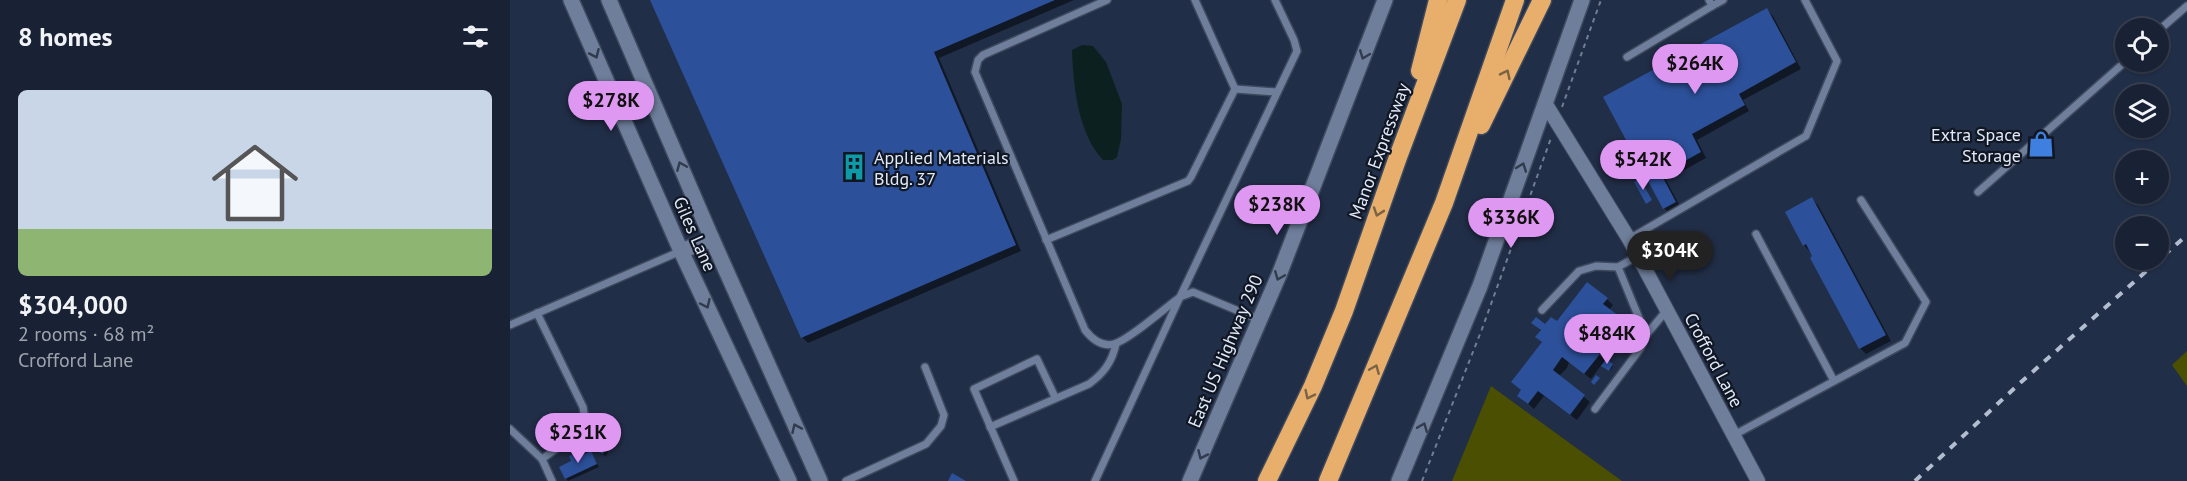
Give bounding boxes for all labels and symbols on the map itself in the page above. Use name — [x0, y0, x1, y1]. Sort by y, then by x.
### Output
pin: $264K — [1653, 44, 1737, 95]
one-way arrow — [587, 47, 599, 58]
one-way arrow — [1359, 48, 1371, 59]
one-way arrow — [1498, 70, 1510, 81]
street label: Manor Expressway — [1344, 79, 1415, 222]
pin: $278K — [569, 81, 653, 132]
place label: Extra Space Storage — [1931, 123, 2021, 167]
shop icon: Extra Space Storage — [2026, 129, 2056, 159]
pin: $542K — [1601, 140, 1685, 191]
place label: Applied Materials Bldg. 37 — [874, 146, 1009, 190]
building icon: Applied Materials Bldg. 37 — [839, 152, 869, 182]
one-way arrow — [676, 162, 688, 173]
one-way arrow — [1515, 162, 1528, 173]
pin: $238K — [1235, 185, 1319, 236]
street label: Giles Lane — [668, 193, 722, 275]
pin: $336K — [1469, 198, 1553, 249]
one-way arrow — [1373, 207, 1386, 217]
pin: $304K — [1628, 231, 1712, 282]
one-way arrow — [1274, 269, 1286, 280]
street label: East US Highway 290 — [1182, 271, 1268, 431]
one-way arrow — [698, 297, 710, 308]
street label: Crofford Lane — [1679, 309, 1749, 411]
pin: $484K — [1565, 314, 1649, 365]
one-way arrow — [1368, 365, 1380, 376]
one-way arrow — [1304, 388, 1316, 399]
pin: $251K — [536, 413, 620, 464]
one-way arrow — [792, 423, 804, 434]
one-way arrow — [1416, 423, 1428, 434]
one-way arrow — [1197, 448, 1209, 459]

